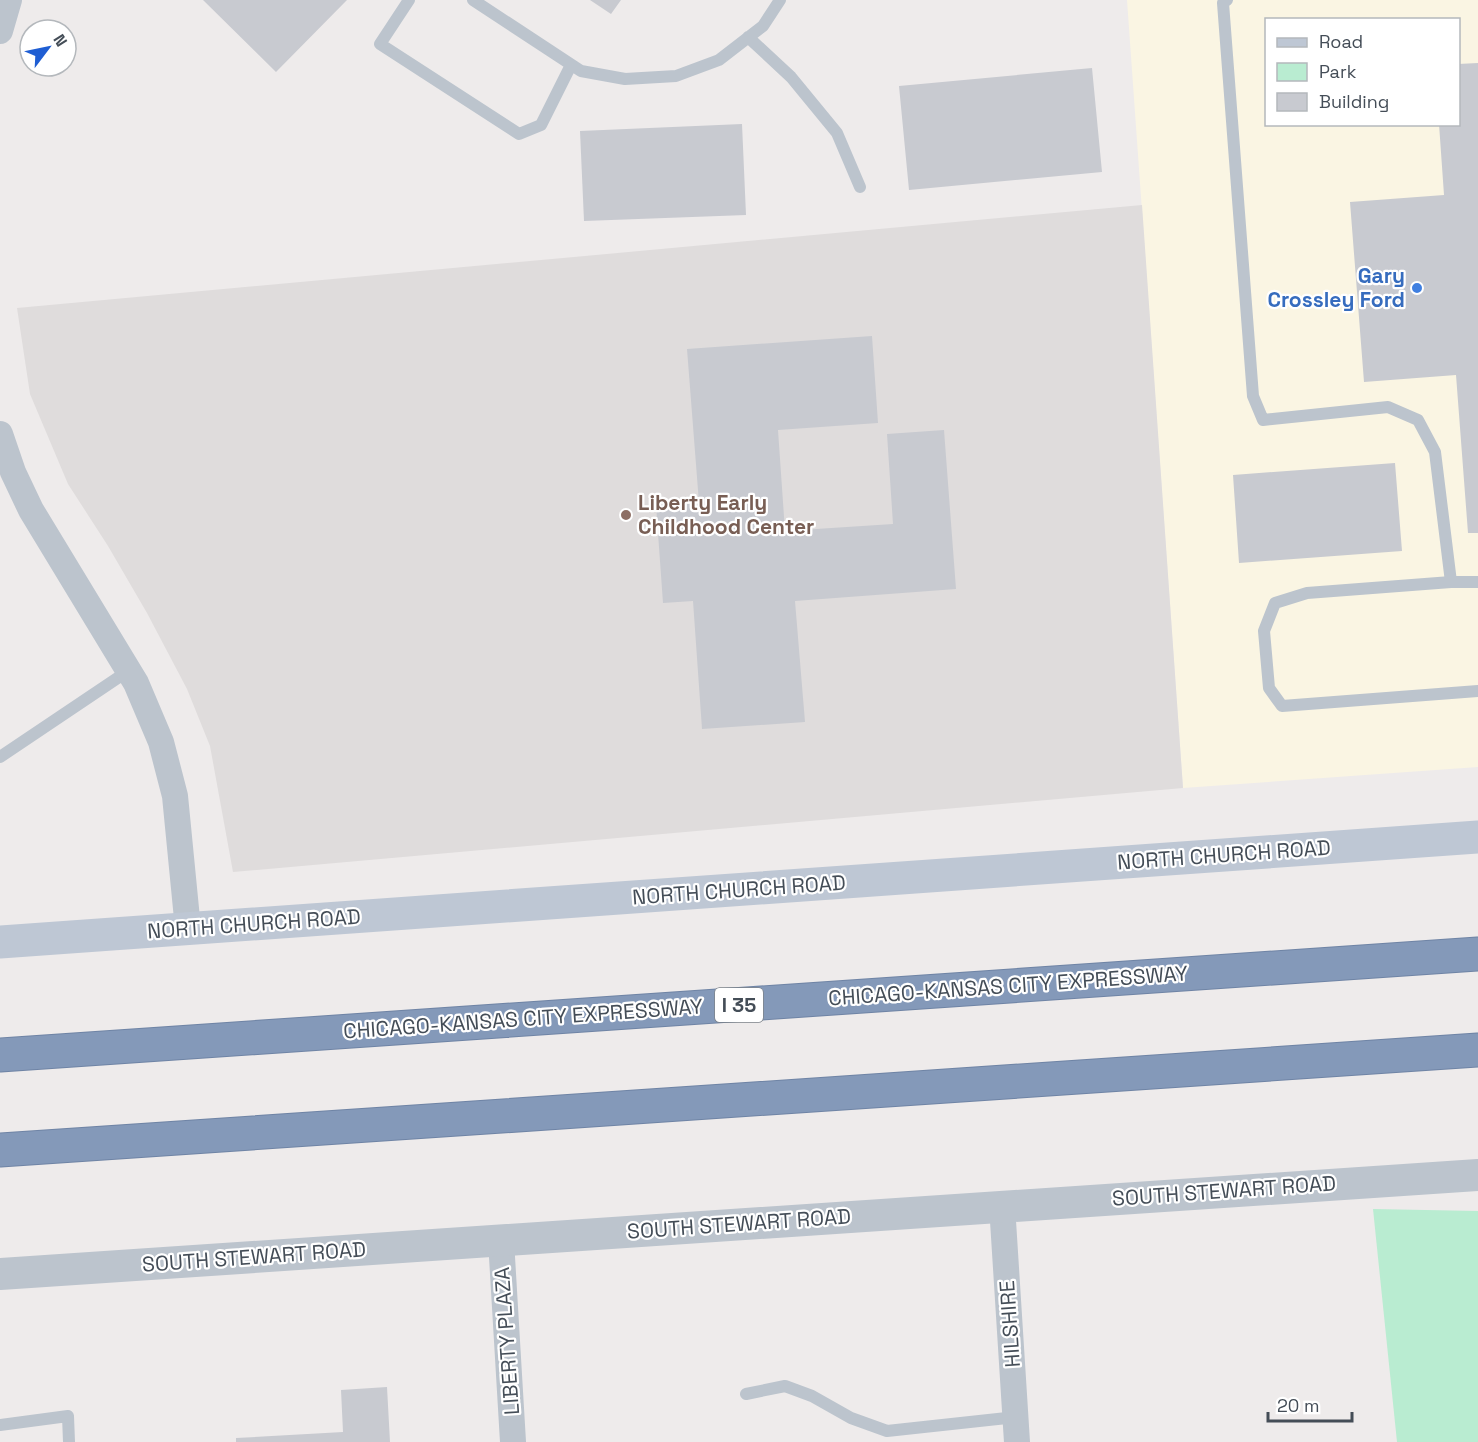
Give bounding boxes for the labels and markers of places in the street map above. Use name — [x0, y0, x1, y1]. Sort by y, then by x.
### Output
place label: Gary Crossley Ford — [1267, 262, 1405, 313]
marker: Gary Crossley Ford — [1410, 281, 1424, 295]
place label: Liberty Early Childhood Center — [638, 489, 814, 540]
marker: Liberty Early Childhood Center — [619, 508, 633, 522]

